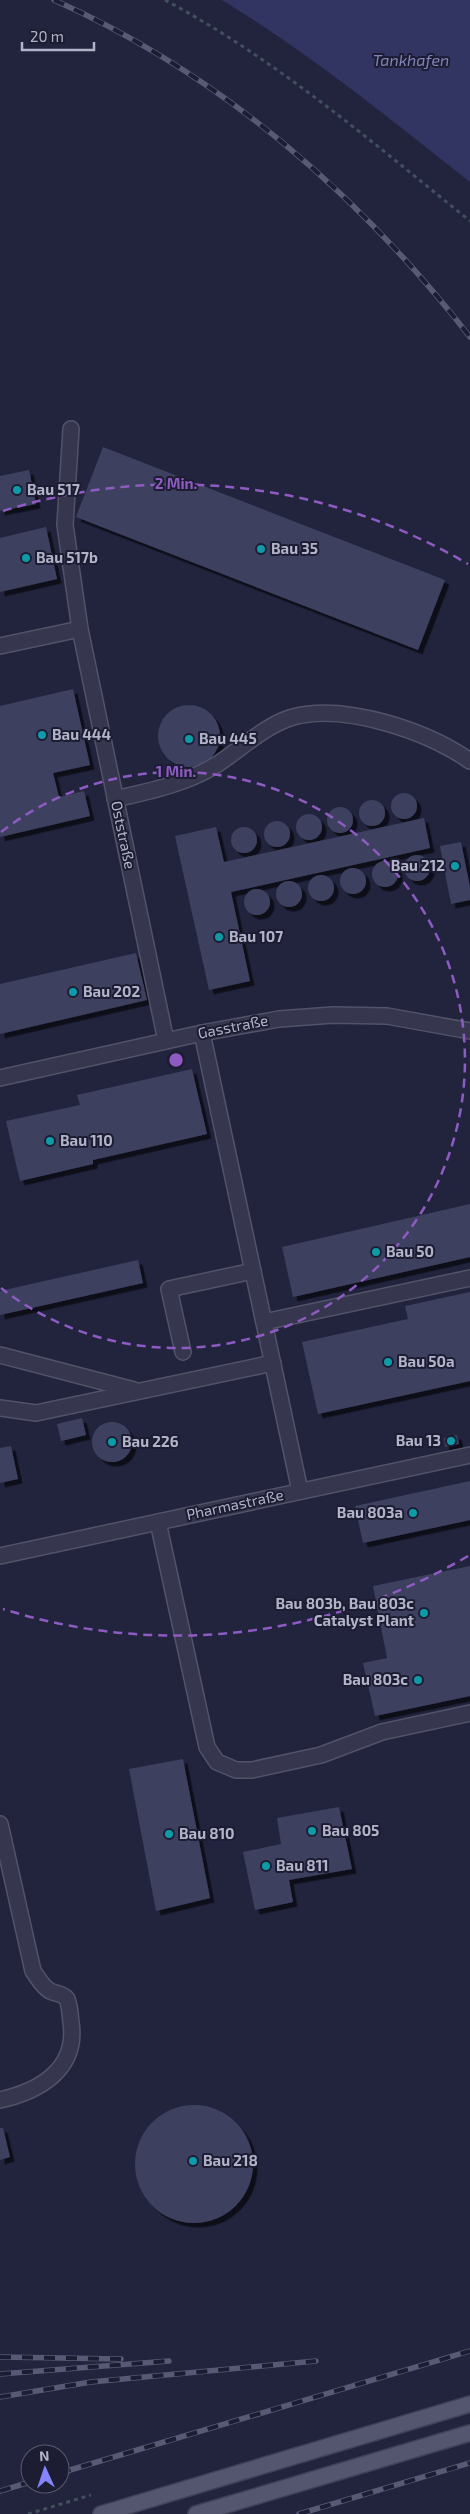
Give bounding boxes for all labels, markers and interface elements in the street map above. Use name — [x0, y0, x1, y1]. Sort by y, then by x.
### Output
scale bar — [22, 20, 95, 52]
text: 20 m — [30, 27, 64, 45]
water label: Tankhafen — [373, 50, 449, 69]
text: 2 Min. — [155, 474, 197, 492]
place label: Bau 517 — [27, 480, 80, 498]
marker: Bau 517 — [11, 484, 23, 496]
place label: Bau 35 — [271, 539, 318, 557]
marker: Bau 35 — [255, 543, 267, 555]
place label: Bau 517b — [36, 548, 98, 566]
marker: Bau 517b — [20, 552, 32, 564]
place label: Bau 444 — [52, 725, 111, 743]
marker: Bau 444 — [36, 729, 48, 741]
place label: Bau 445 — [199, 729, 257, 747]
marker: Bau 445 — [183, 733, 195, 745]
text: 1 Min. — [156, 762, 196, 780]
street label: Oststraße — [108, 799, 140, 870]
place label: Bau 212 — [391, 856, 445, 874]
marker: Bau 212 — [449, 860, 461, 872]
place label: Bau 107 — [229, 927, 283, 945]
marker: Bau 107 — [213, 931, 225, 943]
place label: Bau 202 — [83, 982, 140, 1000]
marker: Bau 202 — [67, 986, 79, 998]
street label: Gasstraße — [196, 1010, 269, 1042]
centre of rings — [167, 1051, 185, 1069]
place label: Bau 110 — [60, 1131, 113, 1149]
marker: Bau 110 — [44, 1135, 56, 1147]
place label: Bau 50 — [386, 1242, 434, 1260]
marker: Bau 50 — [370, 1246, 382, 1258]
place label: Bau 50a — [398, 1352, 455, 1370]
marker: Bau 50a — [382, 1356, 394, 1368]
place label: Bau 13 — [396, 1431, 441, 1449]
place label: Bau 226 — [122, 1432, 179, 1450]
marker: Bau 13 — [445, 1435, 457, 1447]
marker: Bau 226 — [106, 1436, 118, 1448]
street label: Pharmastraße — [185, 1485, 285, 1523]
place label: Bau 803a — [337, 1503, 403, 1521]
marker: Bau 803a — [407, 1507, 419, 1519]
place label: Bau 803b, Bau 803c Catalyst Plant — [275, 1594, 414, 1630]
marker: Bau 803b, Bau 803c Catalyst Plant — [418, 1607, 430, 1619]
place label: Bau 803c — [343, 1670, 408, 1688]
marker: Bau 803c — [412, 1674, 424, 1686]
place label: Bau 805 — [322, 1821, 379, 1839]
place label: Bau 810 — [179, 1824, 235, 1842]
marker: Bau 805 — [306, 1825, 318, 1837]
marker: Bau 810 — [163, 1828, 175, 1840]
place label: Bau 811 — [276, 1856, 329, 1874]
marker: Bau 811 — [260, 1860, 272, 1872]
place label: Bau 218 — [203, 2151, 258, 2169]
marker: Bau 218 — [187, 2155, 199, 2167]
north arrow — [20, 2444, 70, 2494]
text: N — [39, 2447, 50, 2464]

